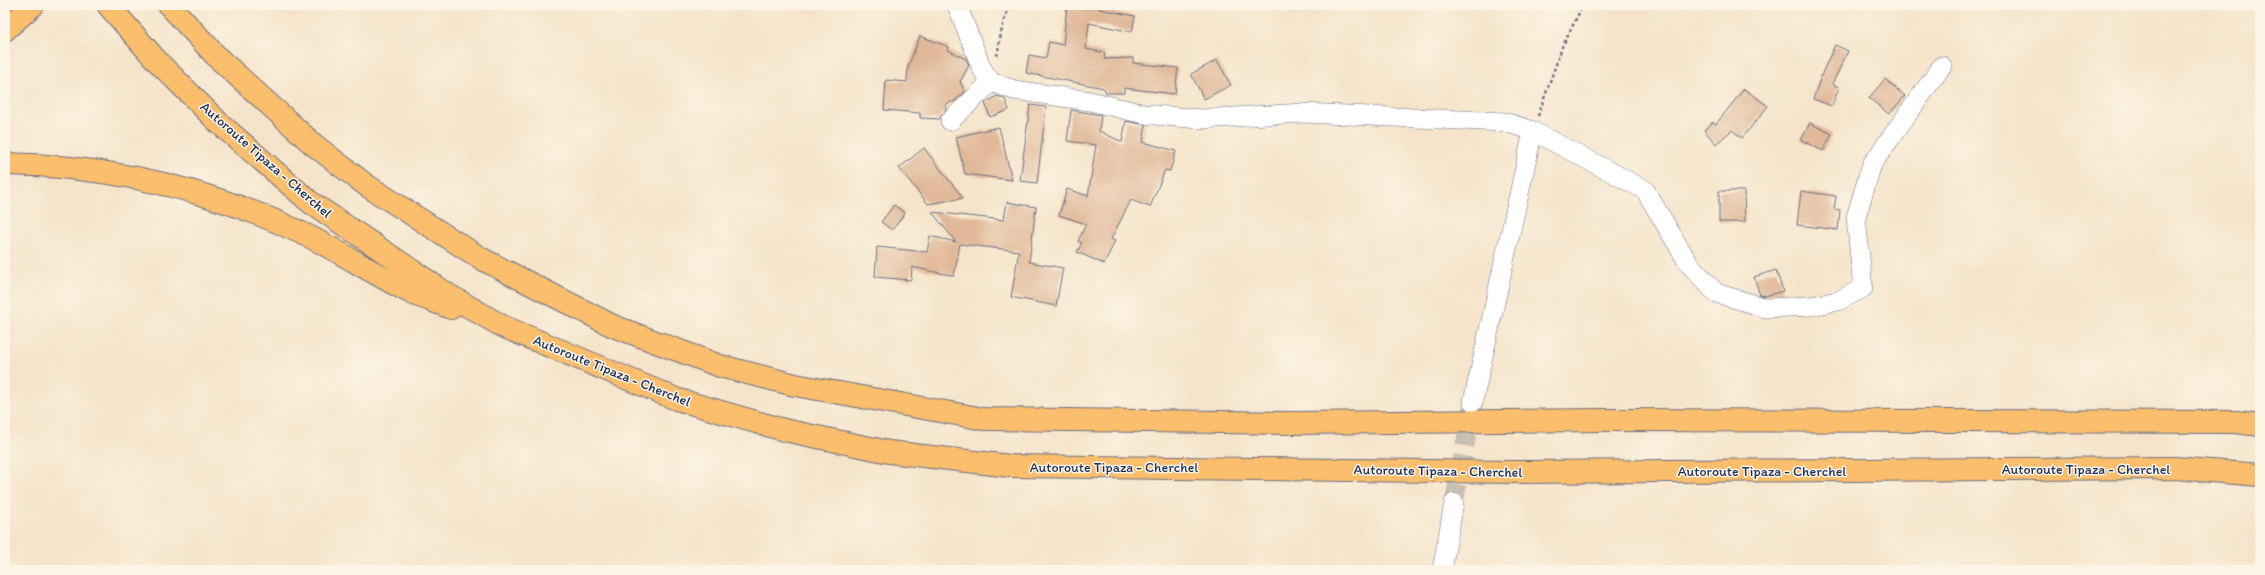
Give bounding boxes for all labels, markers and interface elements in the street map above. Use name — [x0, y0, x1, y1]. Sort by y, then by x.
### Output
street label: Autoroute Tipaza - Cherchel — [197, 98, 335, 222]
street label: Autoroute Tipaza - Cherchel — [531, 332, 693, 410]
street label: Autoroute Tipaza - Cherchel — [1030, 459, 1198, 476]
street label: Autoroute Tipaza - Cherchel — [1354, 461, 1522, 481]
street label: Autoroute Tipaza - Cherchel — [2002, 461, 2170, 478]
street label: Autoroute Tipaza - Cherchel — [1678, 463, 1846, 480]

